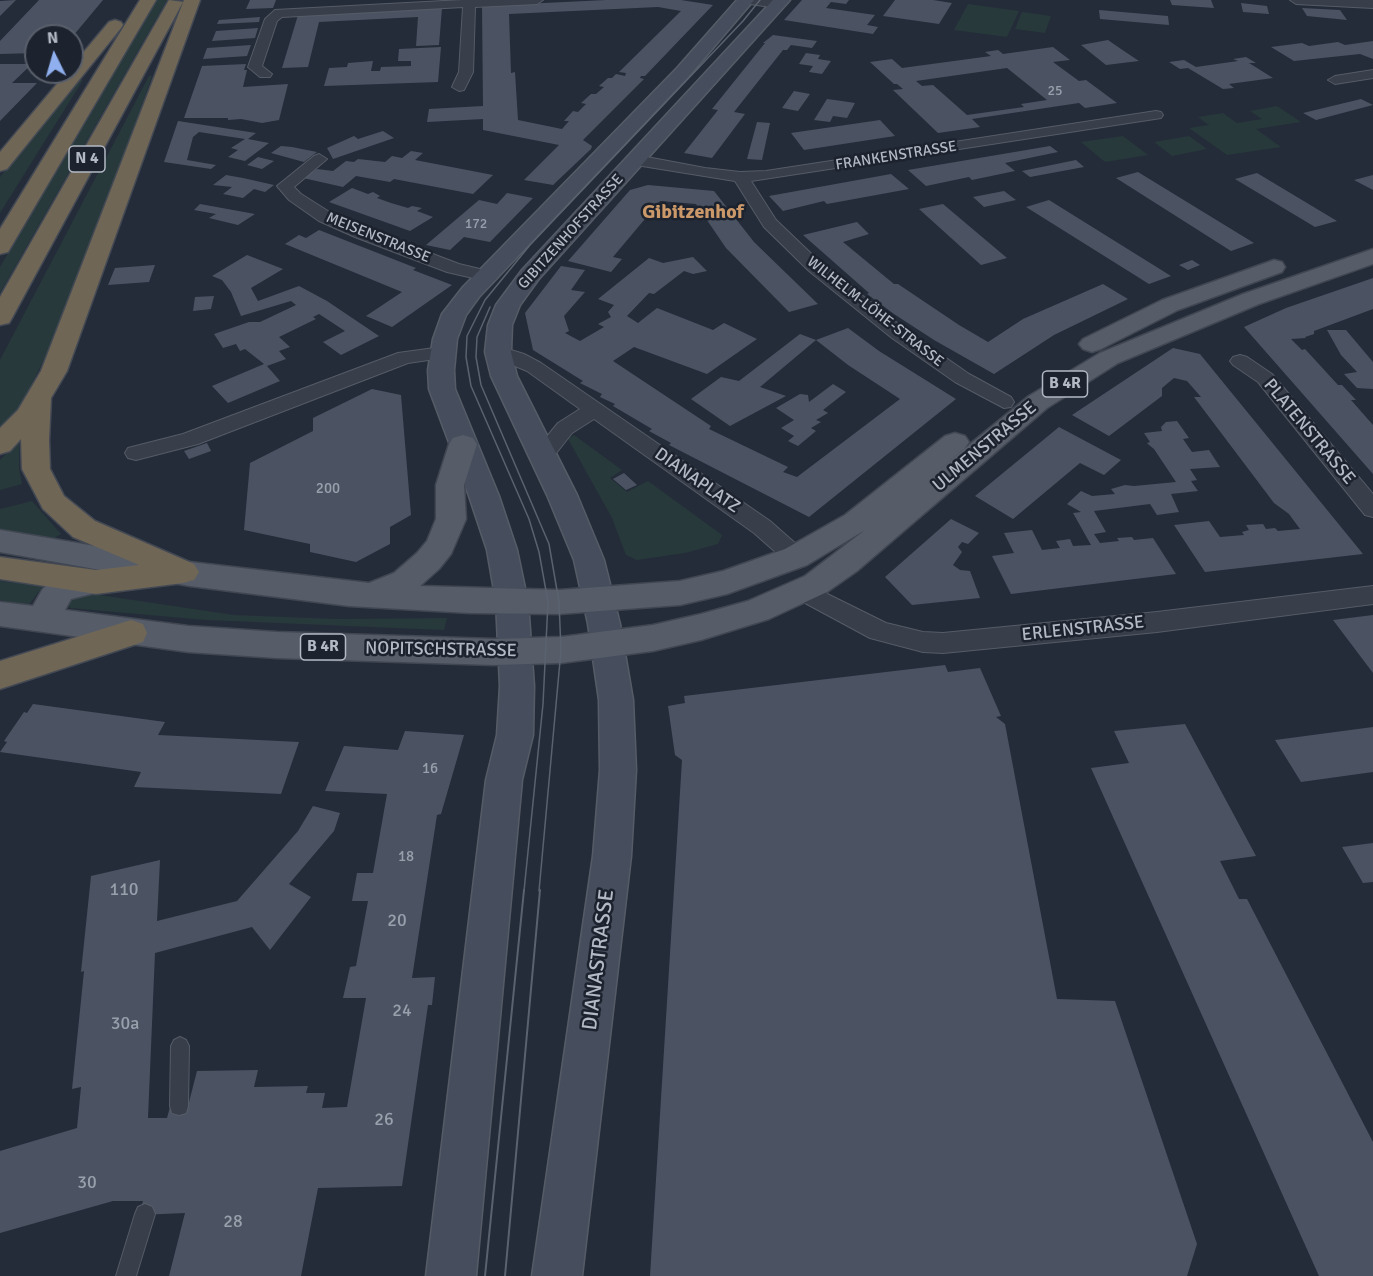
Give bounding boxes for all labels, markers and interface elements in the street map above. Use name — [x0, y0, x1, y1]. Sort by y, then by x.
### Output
north arrow — [24, 24, 84, 84]
text: N — [46, 28, 59, 49]
house number: 25 — [1047, 83, 1063, 99]
street label: FRANKENSTRASSE — [834, 138, 958, 174]
road number: N 4 — [69, 146, 105, 172]
street label: GIBITZENHOFSTRASSE — [515, 171, 627, 293]
district label: Gibitzenhof — [642, 201, 744, 225]
street label: MEISENSTRASSE — [323, 209, 433, 267]
house number: 172 — [465, 216, 487, 232]
street label: WILHELM-LÖHE-STRASSE — [803, 253, 947, 371]
road number: B 4R — [1042, 371, 1088, 397]
street label: PLATENSTRASSE — [1259, 375, 1359, 489]
street label: ULMENSTRASSE — [929, 397, 1041, 497]
street label: DIANAPLATZ — [650, 444, 744, 518]
house number: 200 — [316, 480, 340, 498]
street label: ERLENSTRASSE — [1021, 612, 1145, 646]
road number: B 4R — [300, 634, 346, 660]
street label: NOPITSCHSTRASSE — [365, 638, 517, 662]
house number: 16 — [422, 760, 438, 778]
house number: 18 — [398, 848, 414, 866]
house number: 110 — [109, 879, 139, 901]
street label: DIANASTRASSE — [578, 888, 620, 1032]
house number: 20 — [387, 910, 407, 932]
house number: 24 — [392, 1000, 412, 1022]
house number: 30a — [111, 1013, 139, 1035]
house number: 26 — [374, 1109, 394, 1131]
house number: 30 — [77, 1172, 97, 1194]
house number: 28 — [223, 1211, 243, 1233]

